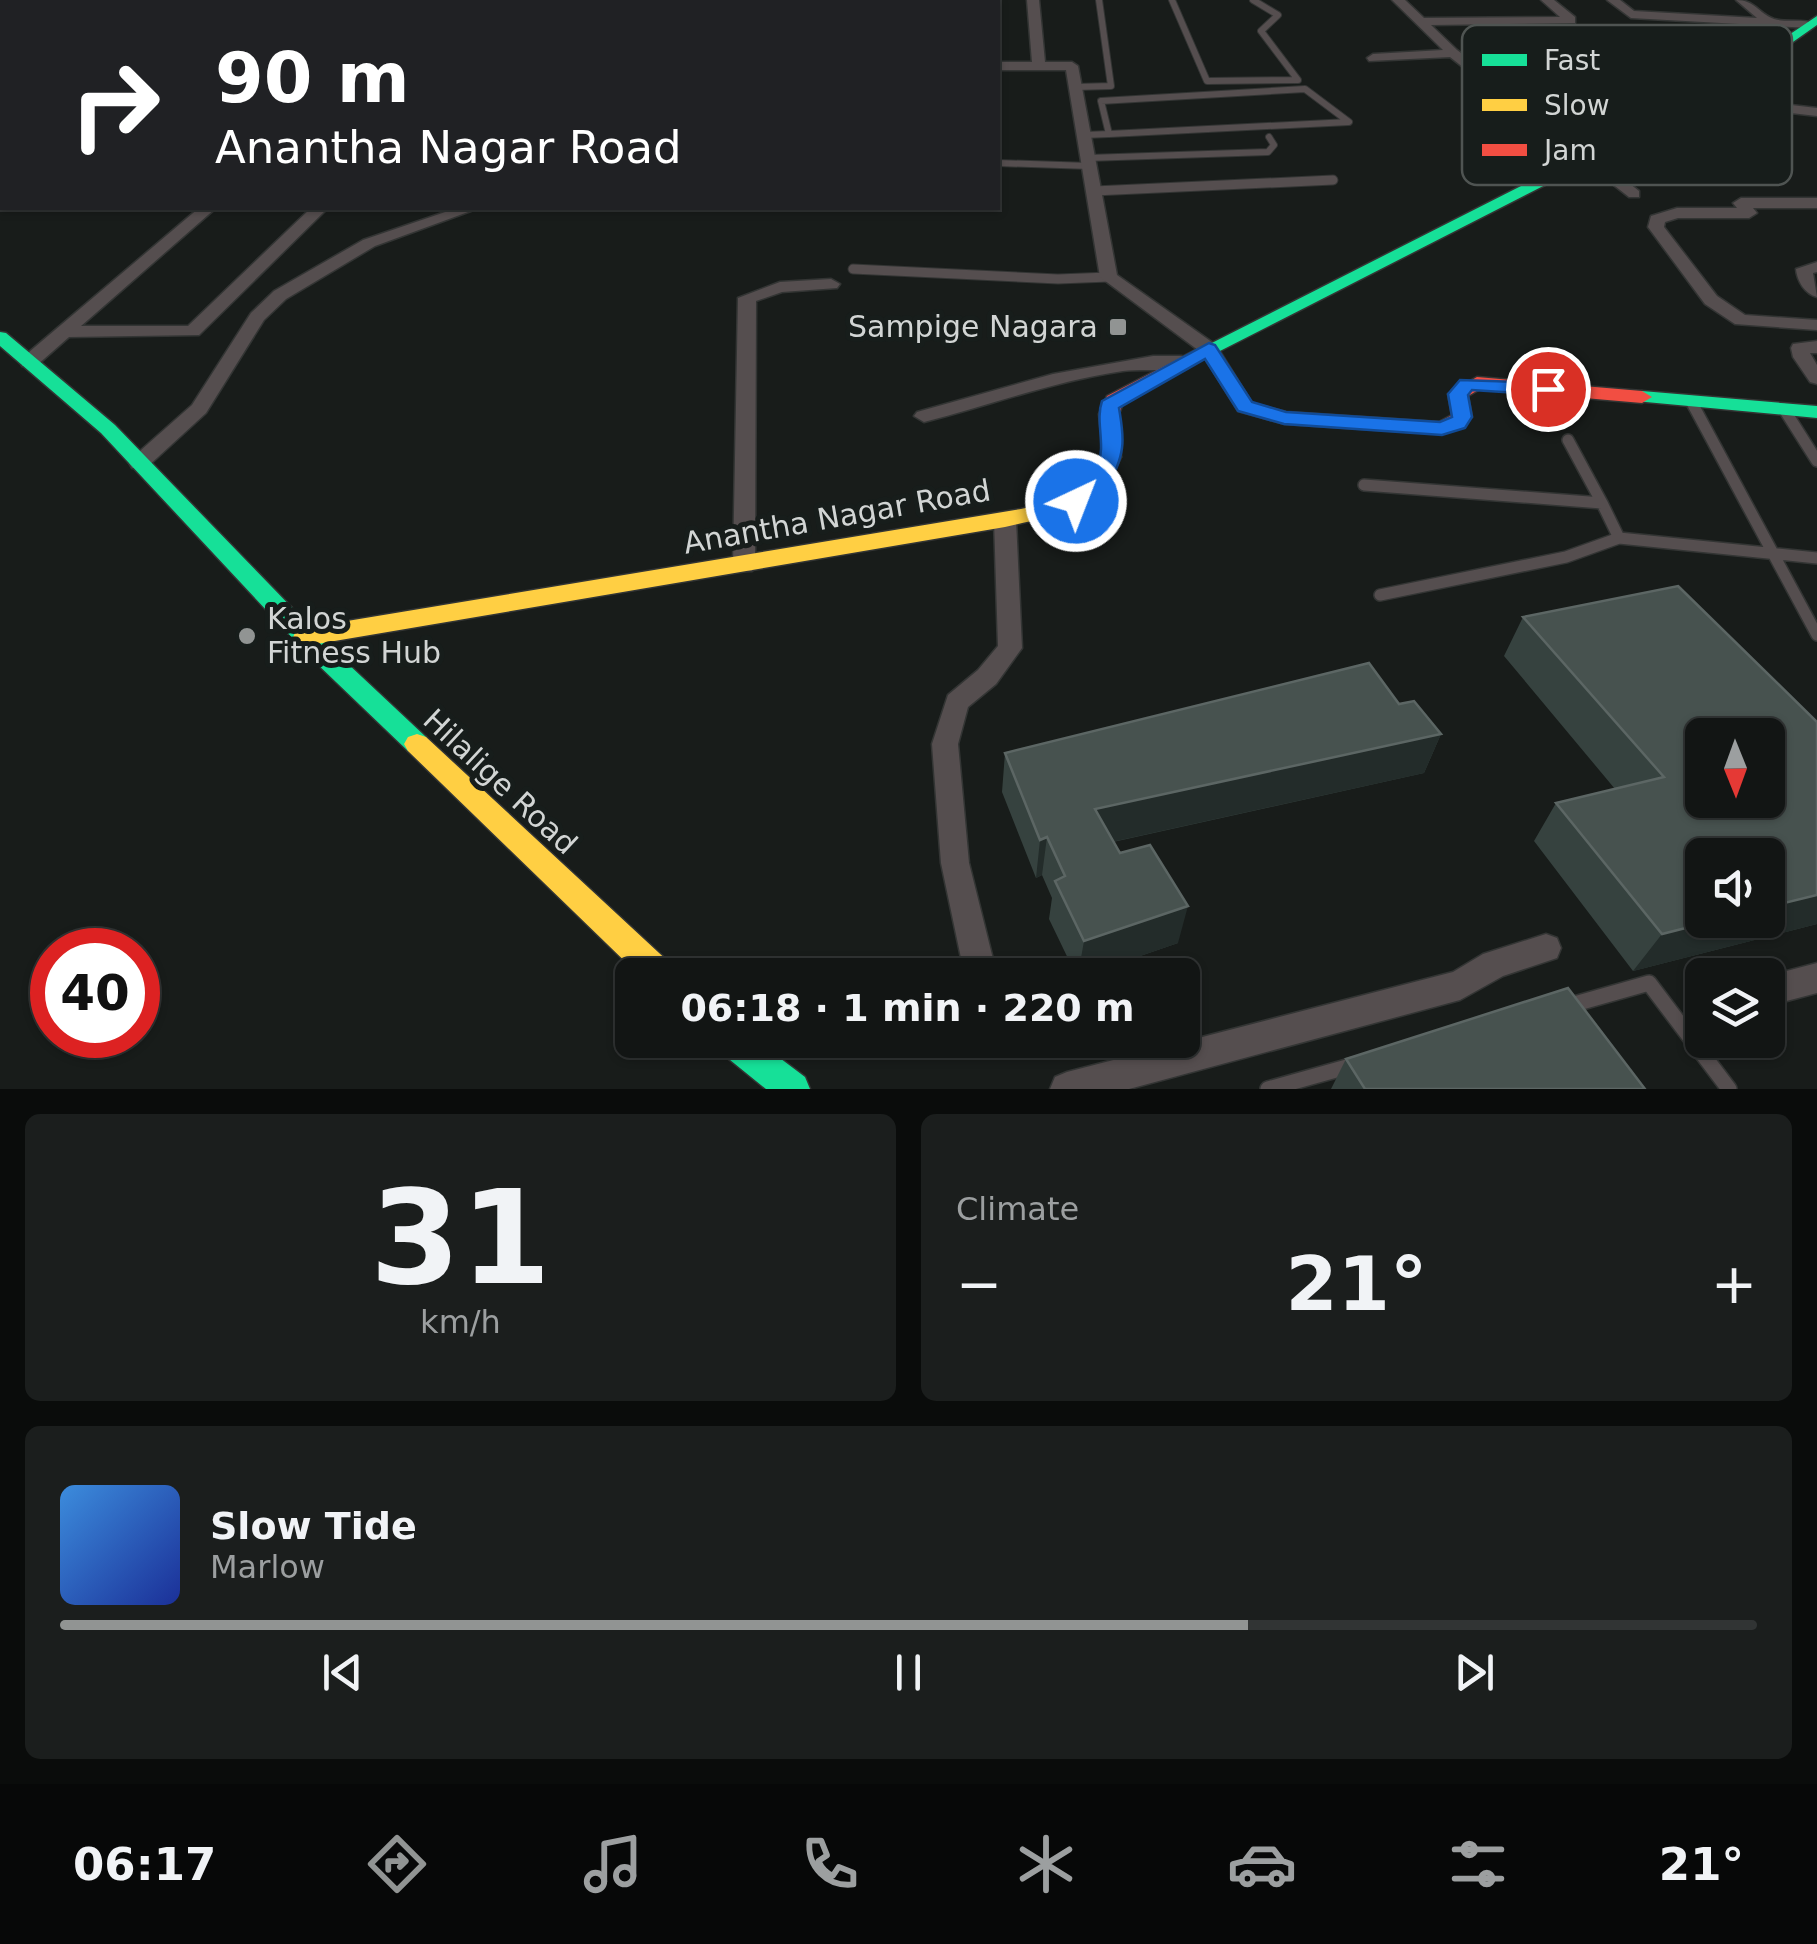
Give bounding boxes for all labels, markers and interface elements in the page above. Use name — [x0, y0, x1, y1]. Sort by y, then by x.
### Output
legend — [1462, 25, 1792, 185]
text: 90 m — [215, 37, 410, 119]
icon: right — [50, 40, 180, 170]
text: Fast — [1544, 44, 1600, 77]
text: Slow — [1544, 89, 1610, 122]
text: Anantha Nagar Road — [215, 121, 682, 174]
text: Jam — [1542, 134, 1597, 167]
place label: Sampige Nagara — [848, 309, 1098, 344]
marker: Sampige Nagara — [1107, 316, 1129, 338]
pin — [1506, 347, 1591, 432]
icon: arrive — [1521, 362, 1576, 417]
position arrow — [1024, 449, 1128, 553]
street label: Anantha Nagar Road — [681, 472, 993, 561]
place label: Kalos Fitness Hub — [267, 601, 441, 670]
marker: Kalos Fitness Hub — [236, 625, 258, 647]
street label: Hilalige Road — [417, 702, 584, 861]
north arrow — [1685, 718, 1785, 818]
map controls — [1685, 718, 1785, 1058]
button: sound — [1685, 838, 1785, 938]
speed limit sign: 40 — [30, 928, 160, 1058]
button: layers — [1685, 958, 1785, 1058]
text: 06:18 · 1 min · 220 m — [680, 986, 1135, 1030]
text: 31 — [370, 1162, 551, 1314]
text: Climate — [956, 1190, 1079, 1228]
text: 21° — [1286, 1240, 1427, 1328]
text: − — [956, 1252, 1002, 1316]
text: + — [1711, 1252, 1757, 1316]
text: km/h — [420, 1303, 501, 1341]
text: Slow Tide — [210, 1504, 417, 1548]
text: Marlow — [210, 1548, 325, 1586]
icon: previous — [315, 1645, 370, 1700]
icon: pause — [881, 1645, 936, 1700]
icon: next — [1447, 1645, 1502, 1700]
icon: directions — [362, 1829, 432, 1899]
icon: music — [578, 1829, 648, 1899]
icon: phone — [795, 1829, 865, 1899]
icon: climate — [1011, 1829, 1081, 1899]
icon: car — [1227, 1829, 1297, 1899]
icon: filters — [1443, 1829, 1513, 1899]
text: 06:17 — [73, 1838, 216, 1891]
text: 21° — [1659, 1838, 1744, 1891]

